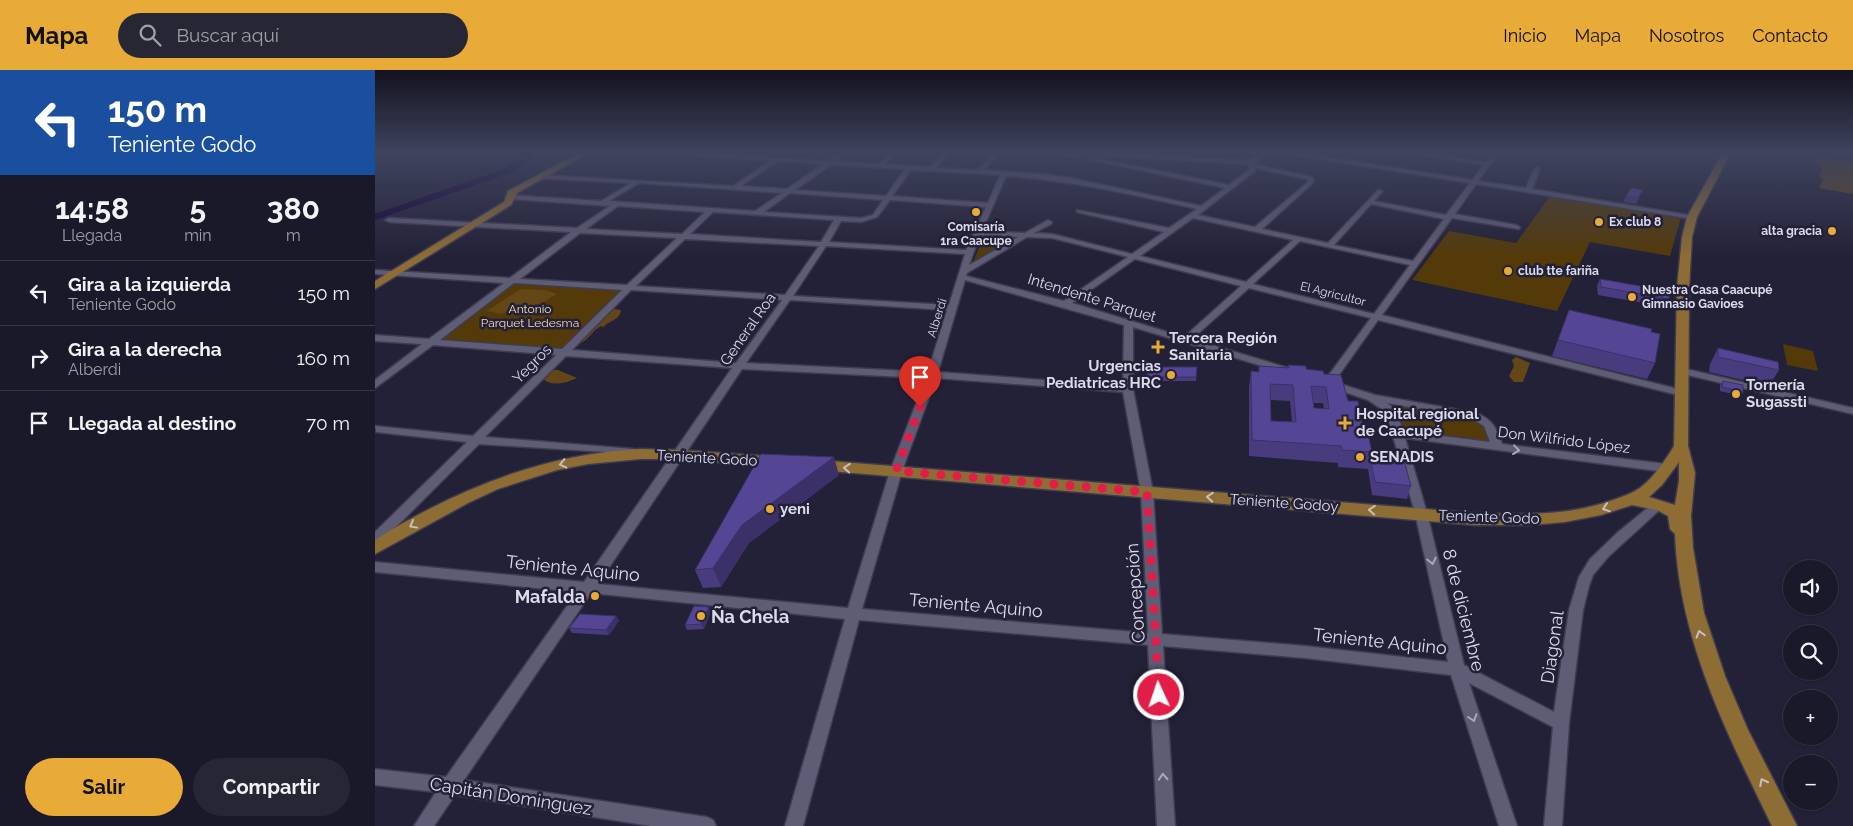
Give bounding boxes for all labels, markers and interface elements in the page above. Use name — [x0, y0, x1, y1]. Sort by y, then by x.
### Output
search box — [118, 13, 468, 58]
text: Mapa — [25, 21, 88, 50]
icon: search — [136, 21, 164, 49]
text: Buscar aquí — [176, 24, 279, 46]
text: Inicio — [1503, 25, 1547, 46]
text: Mapa — [1575, 25, 1621, 46]
text: Nosotros — [1649, 25, 1724, 46]
text: Contacto — [1752, 25, 1828, 46]
text: 150 m — [108, 89, 207, 130]
icon: left — [25, 90, 90, 155]
text: Teniente Godo — [108, 131, 256, 157]
text: 14:58 — [55, 191, 129, 226]
text: 5 — [190, 191, 206, 226]
text: 380 — [267, 191, 320, 226]
marker: Comisaría 1ra Caacupe — [970, 206, 982, 218]
place label: Ex club 8 — [1609, 215, 1661, 229]
marker: Ex club 8 — [1593, 216, 1605, 228]
place label: Comisaría 1ra Caacupe — [940, 220, 1012, 248]
place label: alta gracia — [1761, 224, 1822, 238]
marker: alta gracia — [1826, 225, 1838, 237]
text: Llegada — [62, 226, 122, 245]
text: min — [184, 226, 212, 245]
text: m — [286, 226, 301, 245]
place label: club tte fariña — [1518, 264, 1599, 278]
marker: club tte fariña — [1502, 265, 1514, 277]
street label: Intendente Parquet — [1026, 270, 1158, 326]
text: Gira a la izquierda — [68, 273, 231, 295]
icon: left — [25, 279, 53, 307]
street label: El Agricultor — [1299, 279, 1368, 309]
text: 150 m — [298, 282, 350, 304]
place label: Nuestra Casa Caacupé Gimnasio Gavioes — [1642, 283, 1772, 311]
street label: General Roa — [716, 289, 780, 369]
marker: Nuestra Casa Caacupé Gimnasio Gavioes — [1626, 291, 1638, 303]
text: Teniente Godo — [68, 295, 176, 314]
street label: Alberdi — [924, 297, 950, 339]
park label: Antonio Parquet Ledesma — [481, 302, 579, 330]
place label: Tercera Región Sanitaria — [1169, 329, 1277, 364]
text: Gira a la derecha — [68, 338, 222, 360]
marker: Tercera Región Sanitaria — [1151, 340, 1165, 354]
street label: Yegros — [509, 341, 555, 387]
icon: right — [25, 344, 53, 372]
text: 160 m — [296, 347, 350, 369]
pin — [899, 356, 941, 407]
place label: Urgencias Pediatricas HRC — [1046, 357, 1161, 392]
text: Alberdi — [68, 360, 121, 379]
icon: arrive — [906, 363, 934, 391]
marker: Urgencias Pediatricas HRC — [1165, 369, 1177, 381]
place label: Tornería Sugassti — [1746, 376, 1807, 411]
marker: Tornería Sugassti — [1730, 388, 1742, 400]
place label: Hospital regional de Caacupé — [1356, 405, 1479, 440]
icon: arrive — [25, 409, 53, 437]
text: Llegada al destino — [68, 412, 236, 434]
text: 70 m — [306, 412, 350, 434]
marker: Hospital regional de Caacupé — [1338, 416, 1352, 430]
street label: Don Wilfrido López — [1497, 423, 1631, 457]
one-way arrow — [1512, 444, 1520, 455]
street label: Teniente Godo — [656, 446, 758, 470]
place label: SENADIS — [1370, 448, 1434, 466]
marker: SENADIS — [1354, 451, 1366, 463]
one-way arrow — [559, 458, 568, 469]
one-way arrow — [843, 462, 851, 473]
street label: Teniente Godoy — [1229, 490, 1339, 516]
one-way arrow — [1206, 492, 1214, 503]
place label: yeni — [780, 500, 810, 518]
one-way arrow — [1602, 502, 1610, 512]
marker: yeni — [764, 503, 776, 515]
one-way arrow — [1368, 504, 1376, 515]
street label: Teniente Godo — [1438, 506, 1540, 528]
one-way arrow — [410, 518, 419, 528]
street label: Concepción — [1121, 542, 1149, 644]
street label: 8 de diciembre — [1439, 547, 1489, 674]
street label: Teniente Aquino — [505, 551, 641, 585]
one-way arrow — [1426, 556, 1437, 565]
map controls — [1783, 560, 1838, 810]
button: sound — [1783, 560, 1838, 615]
place label: Mafalda — [515, 586, 585, 607]
street label: Teniente Aquino — [908, 589, 1044, 621]
marker: Mafalda — [589, 590, 601, 602]
place label: Ña Chela — [711, 606, 789, 627]
street label: Diagonal — [1536, 609, 1568, 685]
marker: Ña Chela — [695, 610, 707, 622]
street label: Teniente Aquino — [1312, 624, 1448, 658]
button: search — [1783, 625, 1838, 680]
one-way arrow — [1696, 631, 1706, 639]
position arrow — [1132, 668, 1184, 720]
button: + — [1783, 690, 1838, 745]
one-way arrow — [1468, 713, 1478, 721]
button: − — [1783, 755, 1838, 810]
button: Salir — [25, 758, 183, 816]
button: Compartir — [193, 758, 350, 816]
street label: Capitán Dominguez — [428, 773, 594, 819]
one-way arrow — [1158, 773, 1169, 781]
one-way arrow — [1759, 779, 1769, 788]

